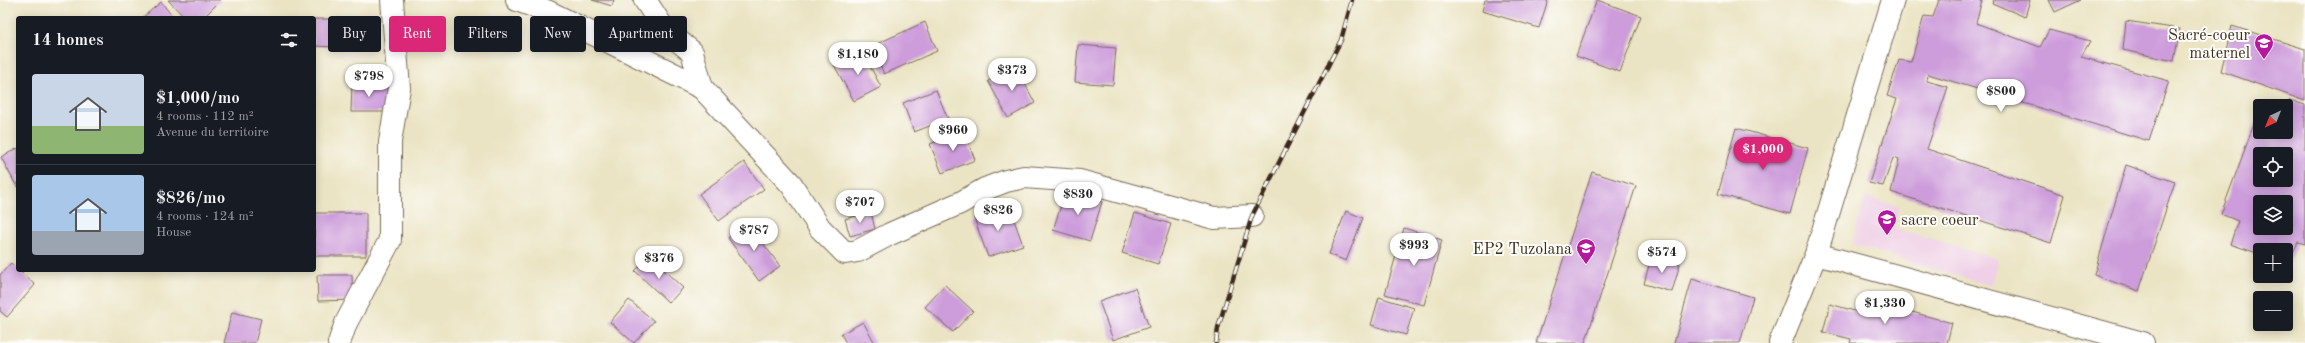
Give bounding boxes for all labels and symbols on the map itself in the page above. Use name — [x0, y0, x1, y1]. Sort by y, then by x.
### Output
place label: Sacré-coeur maternel — [2168, 28, 2250, 62]
school or university icon: Sacré-coeur maternel — [2253, 32, 2275, 60]
pin: $1,180 — [825, 42, 891, 76]
pin: $373 — [988, 58, 1036, 92]
pin: $798 — [345, 64, 393, 98]
pin: $800 — [1977, 79, 2025, 113]
north arrow — [2253, 99, 2293, 139]
pin: $960 — [929, 118, 977, 152]
pin: $1,000 — [1730, 137, 1796, 171]
pin: $830 — [1054, 182, 1102, 216]
pin: $707 — [836, 190, 884, 224]
pin: $826 — [974, 198, 1022, 232]
school or university icon: sacre coeur — [1876, 208, 1898, 236]
place label: sacre coeur — [1901, 213, 1979, 229]
pin: $787 — [730, 218, 778, 252]
pin: $993 — [1390, 233, 1438, 267]
school or university icon: EP2 Tuzolana — [1575, 237, 1597, 265]
pin: $574 — [1638, 240, 1686, 274]
place label: EP2 Tuzolana — [1473, 242, 1572, 258]
pin: $376 — [635, 246, 683, 280]
pin: $1,330 — [1852, 291, 1918, 325]

